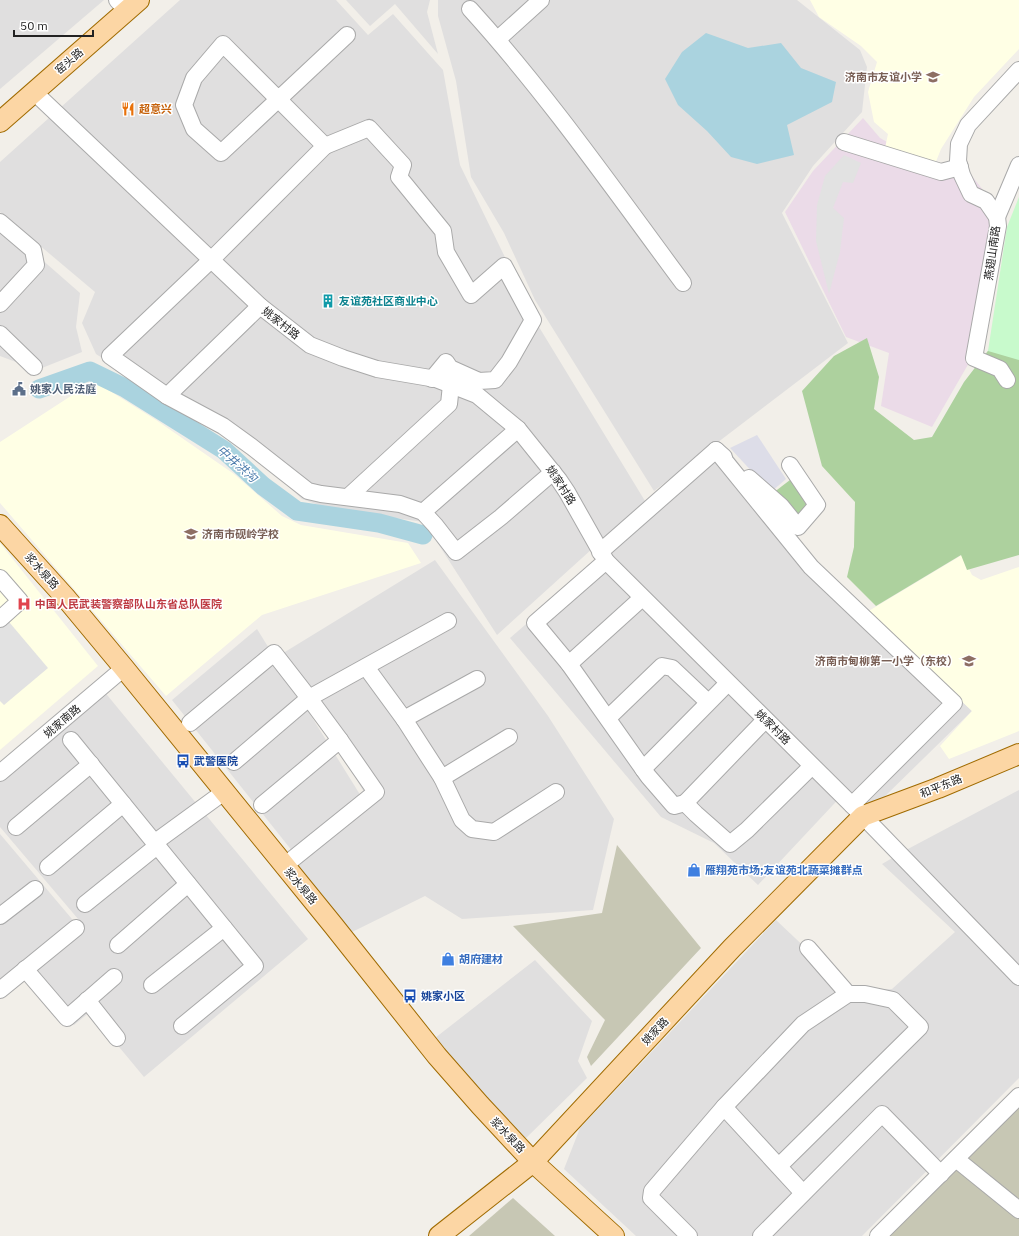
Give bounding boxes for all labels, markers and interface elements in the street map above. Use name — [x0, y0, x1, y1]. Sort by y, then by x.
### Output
scale bar — [14, 12, 93, 38]
text: 50 m — [20, 18, 48, 33]
street label: 窑头路 — [52, 45, 86, 77]
school or university icon: 济南市友谊小学 — [925, 69, 941, 85]
place label: 济南市友谊小学 — [845, 70, 922, 84]
restaurant icon: 超意兴 — [120, 101, 136, 117]
place label: 超意兴 — [139, 102, 172, 116]
street label: 燕翅山南路 — [981, 225, 1003, 281]
building icon: 友谊苑社区商业中心 — [320, 293, 336, 309]
place label: 友谊苑社区商业中心 — [339, 294, 438, 308]
street label: 姚家村路 — [259, 304, 303, 342]
public building icon: 姚家人民法庭 — [11, 381, 27, 397]
place label: 姚家人民法庭 — [30, 382, 96, 396]
water label: 中井洪沟 — [214, 442, 262, 486]
street label: 姚家村路 — [543, 463, 579, 507]
school or university icon: 济南市砚岭学校 — [183, 526, 199, 542]
place label: 济南市砚岭学校 — [202, 527, 279, 541]
street label: 浆水泉路 — [22, 550, 62, 592]
hospital icon: 中国人民武装警察部队山东省总队医院 — [16, 596, 32, 612]
place label: 中国人民武装警察部队山东省总队医院 — [35, 597, 222, 611]
school or university icon: 济南市甸柳第一小学（东校） — [961, 653, 977, 669]
place label: 济南市甸柳第一小学（东校） — [815, 654, 958, 668]
street label: 姚家南路 — [41, 701, 83, 741]
street label: 姚家村路 — [752, 706, 794, 748]
bus stop icon: 武警医院 — [175, 753, 191, 769]
place label: 武警医院 — [194, 754, 238, 768]
street label: 和平东路 — [918, 771, 964, 801]
shop icon: 雁翔苑市场;友谊苑北蔬菜摊群点 — [686, 862, 702, 878]
place label: 雁翔苑市场;友谊苑北蔬菜摊群点 — [705, 863, 863, 877]
street label: 浆水泉路 — [281, 865, 321, 907]
shop icon: 胡府建材 — [440, 951, 456, 967]
place label: 胡府建材 — [459, 952, 503, 966]
bus stop icon: 姚家小区 — [402, 988, 418, 1004]
place label: 姚家小区 — [421, 989, 465, 1003]
street label: 姚家路 — [639, 1014, 671, 1048]
street label: 浆水泉路 — [488, 1114, 528, 1156]

